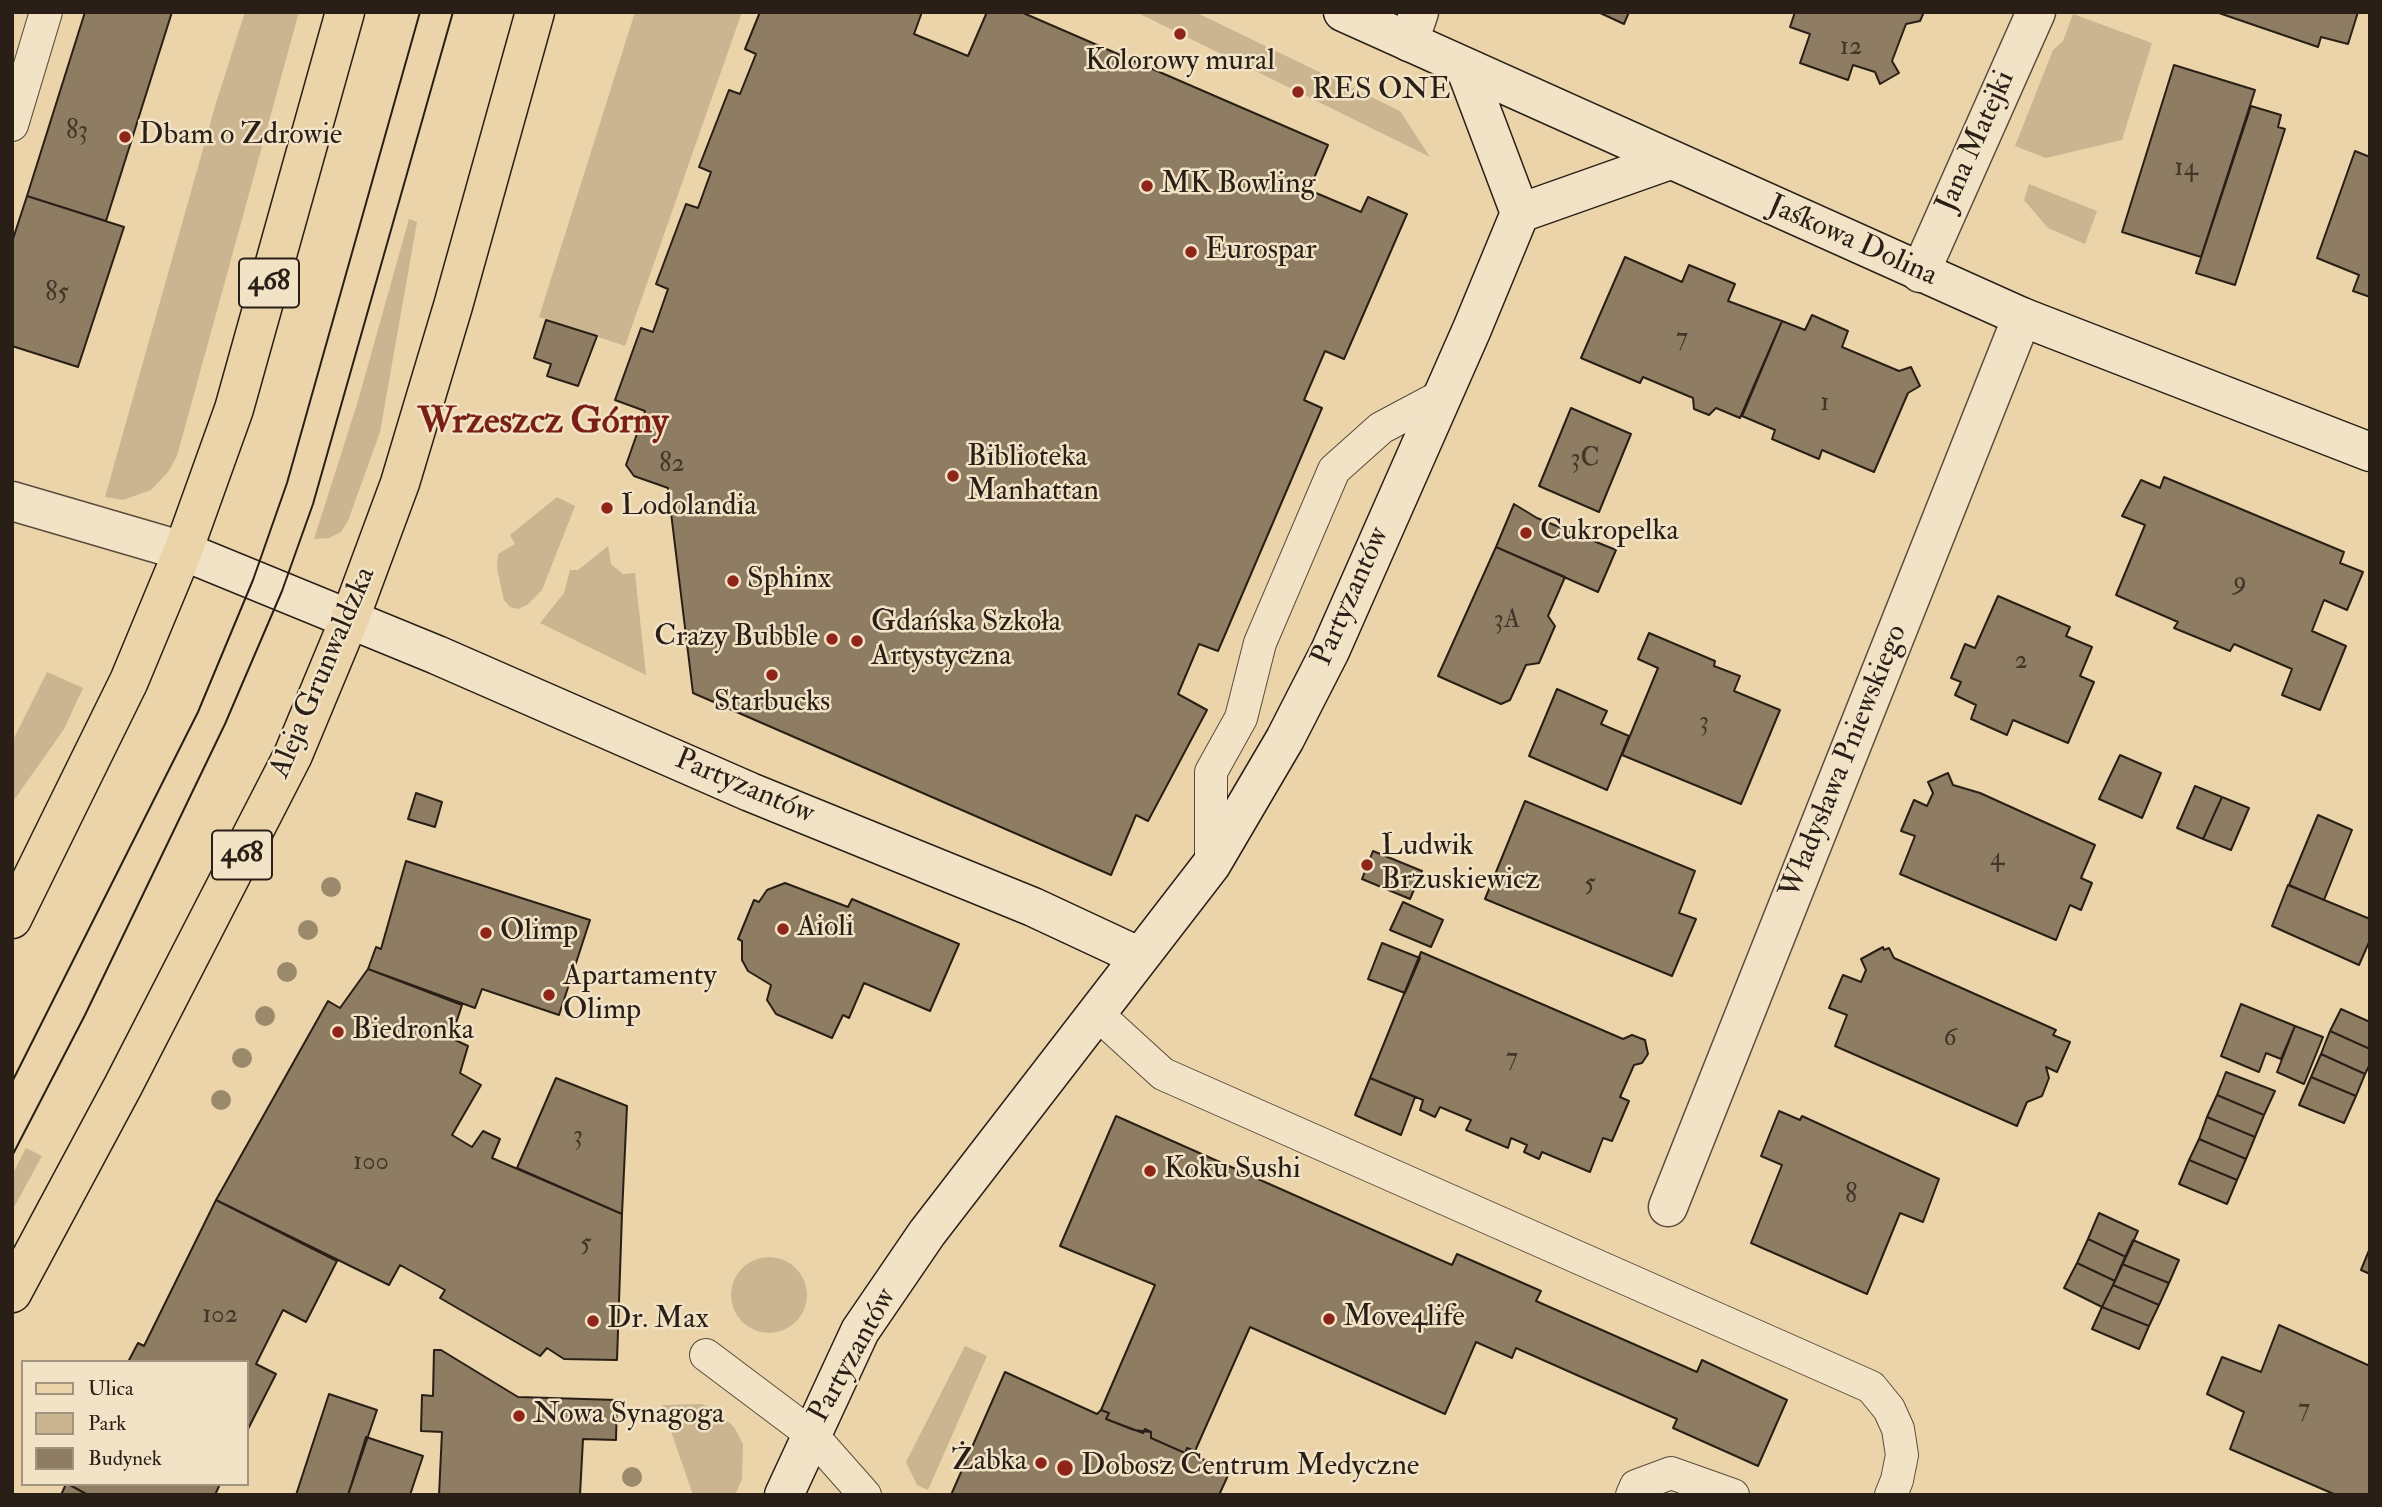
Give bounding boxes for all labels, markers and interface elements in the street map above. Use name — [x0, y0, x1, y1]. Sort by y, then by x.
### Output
marker: Kolorowy mural — [1172, 26, 1188, 42]
house number: 12 — [1840, 32, 1862, 64]
place label: Kolorowy mural — [1085, 45, 1275, 81]
street label: Jana Matejki — [1930, 66, 2024, 218]
place label: RES ONE — [1312, 74, 1450, 110]
marker: RES ONE — [1290, 84, 1306, 100]
house number: 83 — [66, 116, 88, 148]
place label: Dbam o Zdrowie — [139, 119, 342, 155]
marker: Dbam o Zdrowie — [117, 129, 133, 145]
house number: 14 — [2174, 153, 2198, 185]
place label: MK Bowling — [1161, 168, 1315, 204]
marker: MK Bowling — [1139, 178, 1155, 194]
street label: Jaśkowa Dolina — [1762, 189, 1942, 295]
place label: Eurospar — [1205, 234, 1317, 270]
marker: Eurospar — [1183, 244, 1199, 260]
road number: 468 — [239, 258, 299, 308]
house number: 85 — [45, 278, 69, 310]
house number: 7 — [1676, 323, 1688, 355]
house number: 1 — [1820, 388, 1830, 420]
district label: Wrzeszcz Górny — [418, 402, 668, 446]
place label: Biblioteka Manhattan — [967, 441, 1099, 512]
house number: 3C — [1570, 444, 1600, 476]
house number: 82 — [659, 449, 685, 481]
marker: Biblioteka Manhattan — [945, 468, 961, 484]
place label: Lodolandia — [621, 490, 757, 526]
marker: Lodolandia — [599, 500, 615, 516]
place label: Cukropelka — [1540, 515, 1679, 551]
street label: Partyzantów — [1305, 522, 1399, 672]
marker: Cukropelka — [1518, 525, 1534, 541]
street label: Aleja Grunwaldzka — [263, 562, 385, 784]
place label: Sphinx — [747, 563, 831, 599]
house number: 9 — [2233, 567, 2247, 599]
marker: Sphinx — [725, 573, 741, 589]
house number: 3A — [1494, 605, 1520, 637]
place label: Gdańska Szkoła Artystyczna — [871, 606, 1061, 676]
street label: Władysława Pniewskiego — [1774, 620, 1916, 904]
place label: Crazy Bubble — [654, 621, 818, 657]
marker: Crazy Bubble — [824, 631, 840, 647]
marker: Gdańska Szkoła Artystyczna — [849, 633, 865, 649]
house number: 2 — [2014, 646, 2028, 678]
marker: Starbucks — [764, 667, 780, 683]
place label: Starbucks — [714, 686, 830, 722]
house number: 3 — [1699, 707, 1709, 739]
street label: Partyzantów — [669, 743, 819, 833]
road number: 468 — [212, 830, 272, 880]
place label: Ludwik Brzuskiewicz — [1381, 830, 1540, 900]
house number: 4 — [1990, 843, 2004, 875]
marker: Ludwik Brzuskiewicz — [1359, 857, 1375, 873]
house number: 5 — [1584, 869, 1596, 901]
place label: Aioli — [797, 911, 854, 947]
place label: Olimp — [500, 915, 578, 951]
marker: Aioli — [775, 921, 791, 937]
marker: Olimp — [478, 925, 494, 941]
place label: Apartamenty Olimp — [563, 960, 717, 1030]
marker: Apartamenty Olimp — [541, 987, 557, 1003]
place label: Biedronka — [352, 1014, 474, 1050]
house number: 6 — [1943, 1023, 1957, 1055]
marker: Biedronka — [330, 1024, 346, 1040]
house number: 7 — [1506, 1043, 1518, 1075]
house number: 3 — [573, 1121, 583, 1153]
house number: 100 — [353, 1147, 389, 1179]
place label: Koku Sushi — [1164, 1153, 1301, 1189]
marker: Koku Sushi — [1142, 1163, 1158, 1179]
house number: 8 — [1845, 1180, 1857, 1212]
house number: 5 — [580, 1229, 592, 1261]
street label: Partyzantów — [802, 1283, 906, 1429]
house number: 102 — [202, 1300, 238, 1332]
place label: Move4life — [1343, 1301, 1465, 1337]
place label: Dr. Max — [607, 1303, 709, 1339]
marker: Move4life — [1321, 1311, 1337, 1327]
marker: Dr. Max — [585, 1313, 601, 1329]
legend — [21, 1360, 248, 1486]
text: Ulica — [88, 1375, 134, 1402]
house number: 7 — [2298, 1394, 2310, 1426]
place label: Nowa Synagoga — [533, 1398, 724, 1434]
marker: Nowa Synagoga — [511, 1408, 527, 1424]
text: Park — [88, 1410, 126, 1437]
text: Budynek — [88, 1445, 162, 1472]
place label: Żabka — [951, 1445, 1027, 1481]
place label: Dobosz Centrum Medyczne — [1081, 1450, 1419, 1486]
marker: Żabka — [1033, 1455, 1049, 1471]
marker: Dobosz Centrum Medyczne — [1055, 1458, 1075, 1478]

